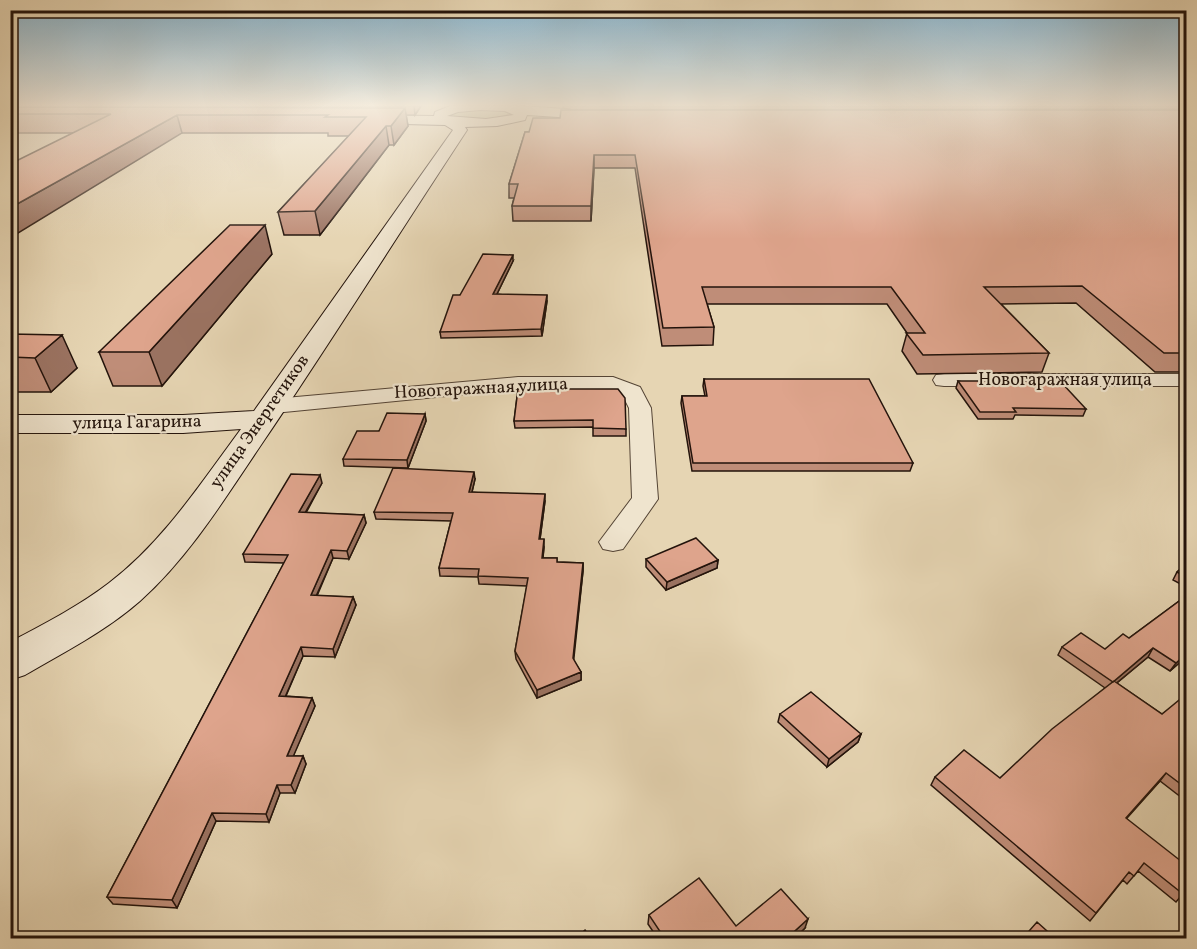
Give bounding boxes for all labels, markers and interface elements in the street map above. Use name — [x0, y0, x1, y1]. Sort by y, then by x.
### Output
street label: улица Энергетиков — [204, 350, 316, 494]
street label: Новогаражная улица — [978, 368, 1152, 393]
street label: Новогаражная улица — [393, 372, 569, 406]
street label: улица Гагарина — [72, 409, 202, 437]

